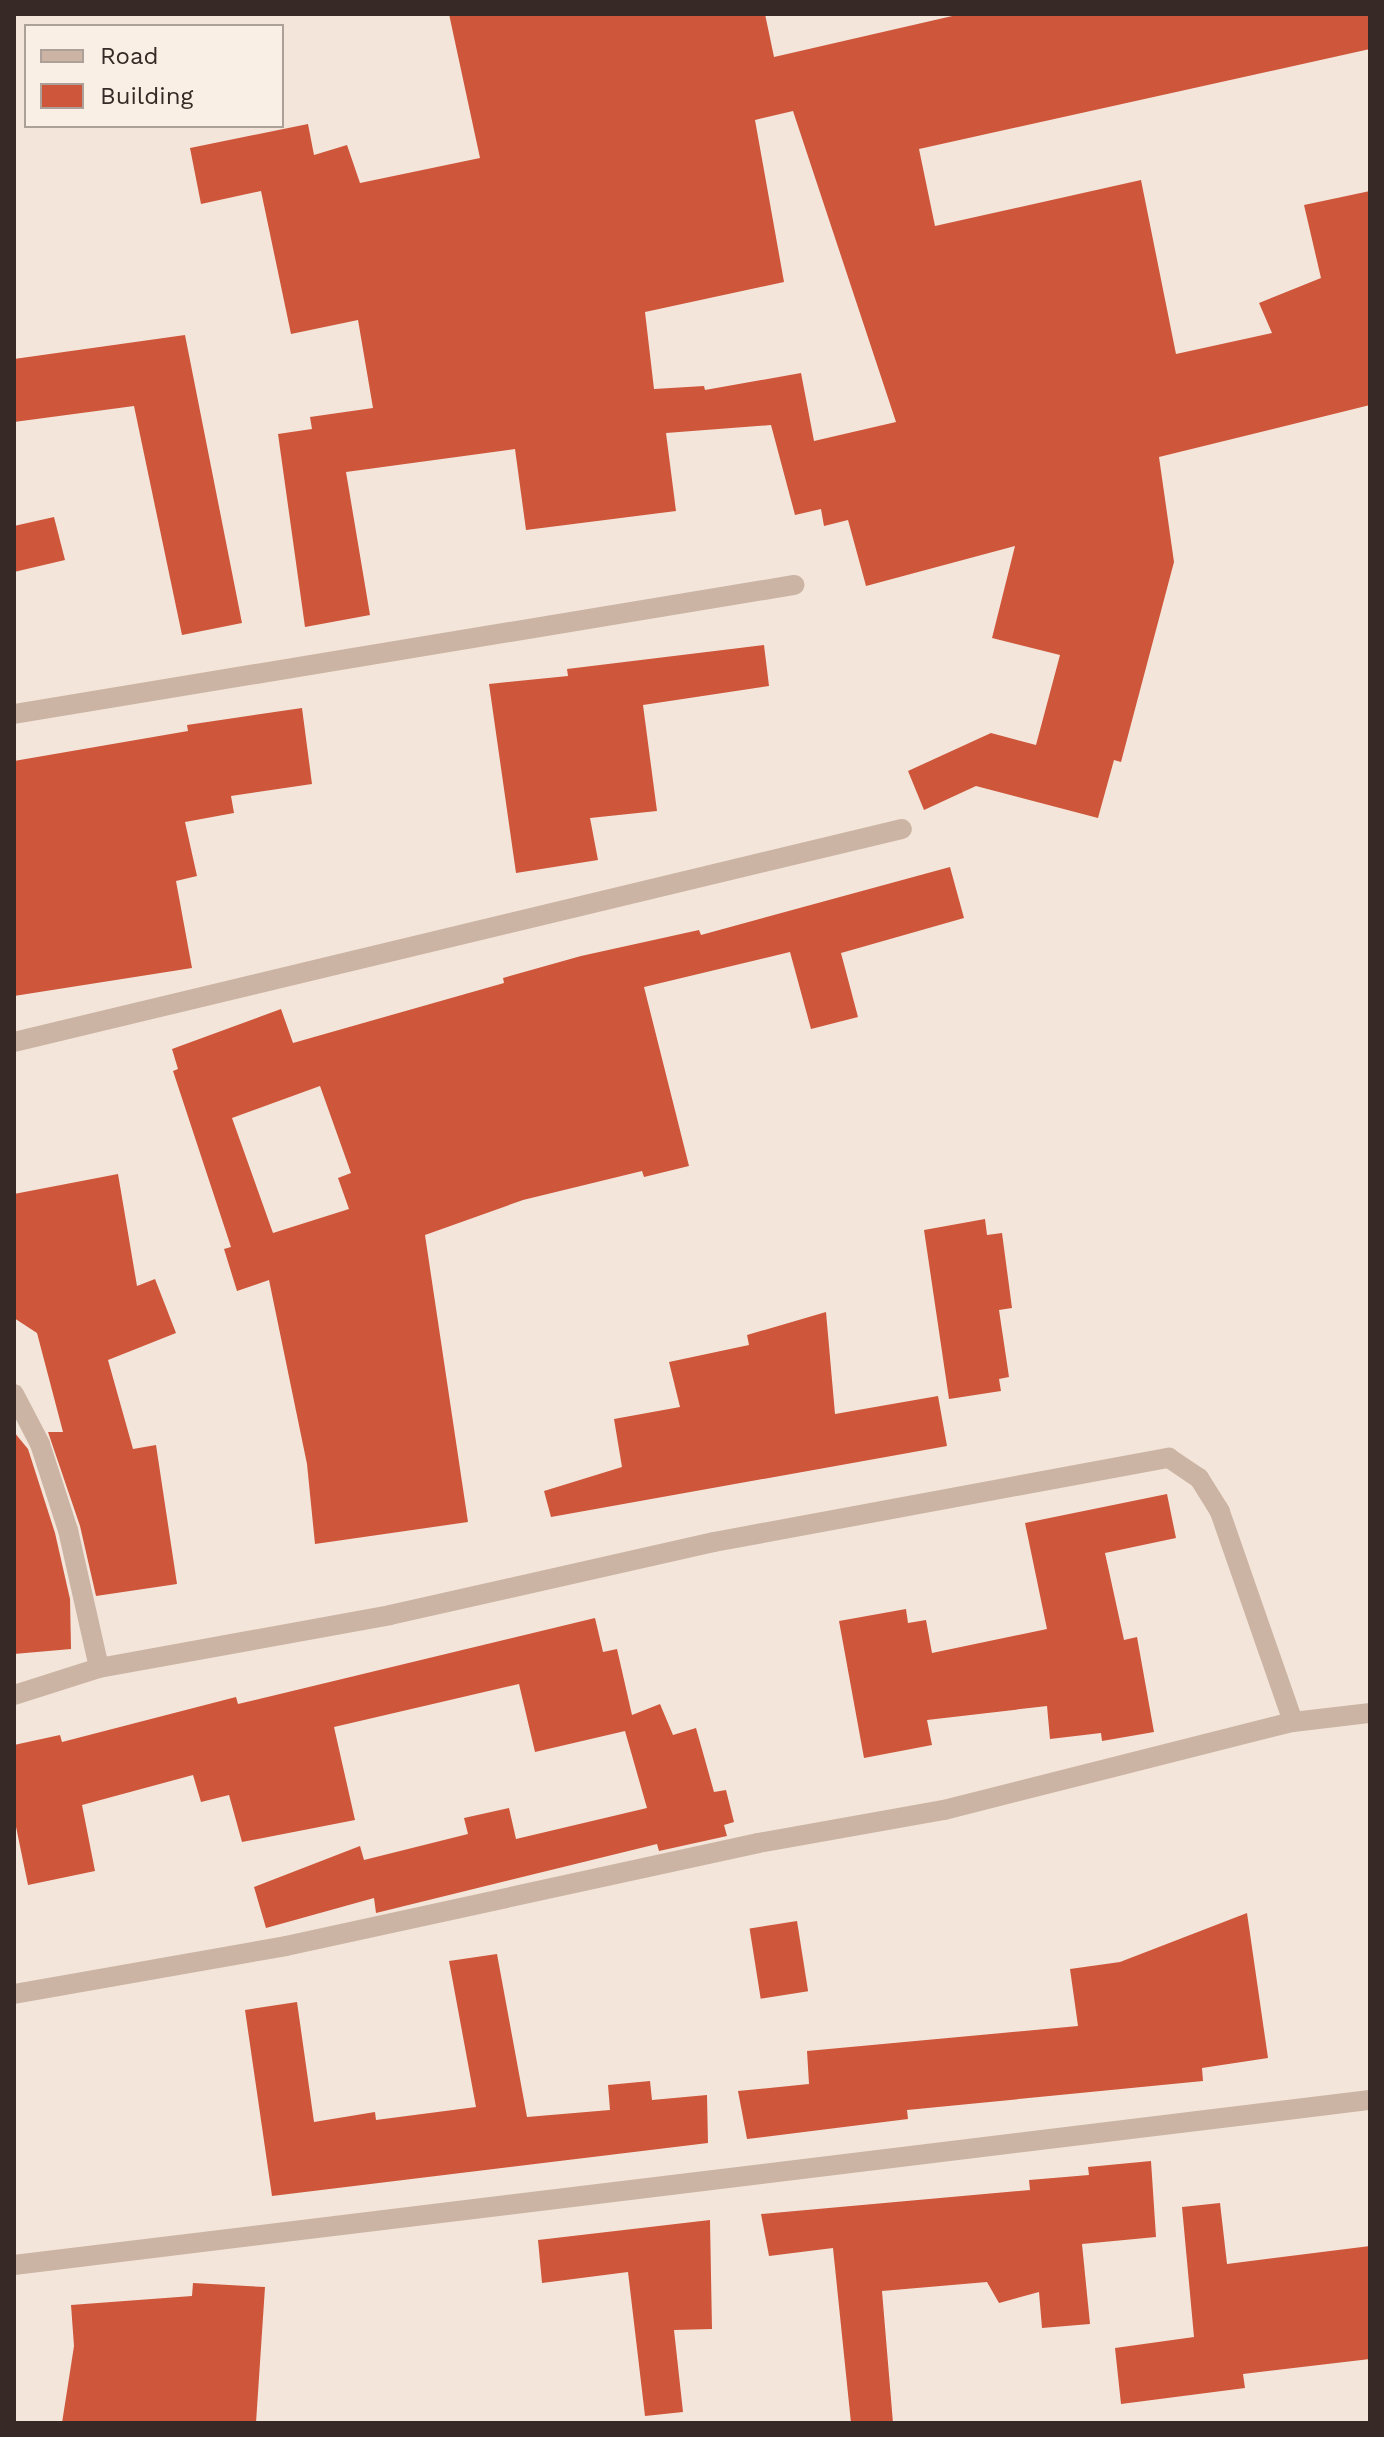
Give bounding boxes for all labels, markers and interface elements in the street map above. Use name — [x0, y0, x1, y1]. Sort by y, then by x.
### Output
legend — [24, 24, 284, 128]
text: Road — [100, 42, 159, 70]
text: Building — [100, 82, 193, 110]

